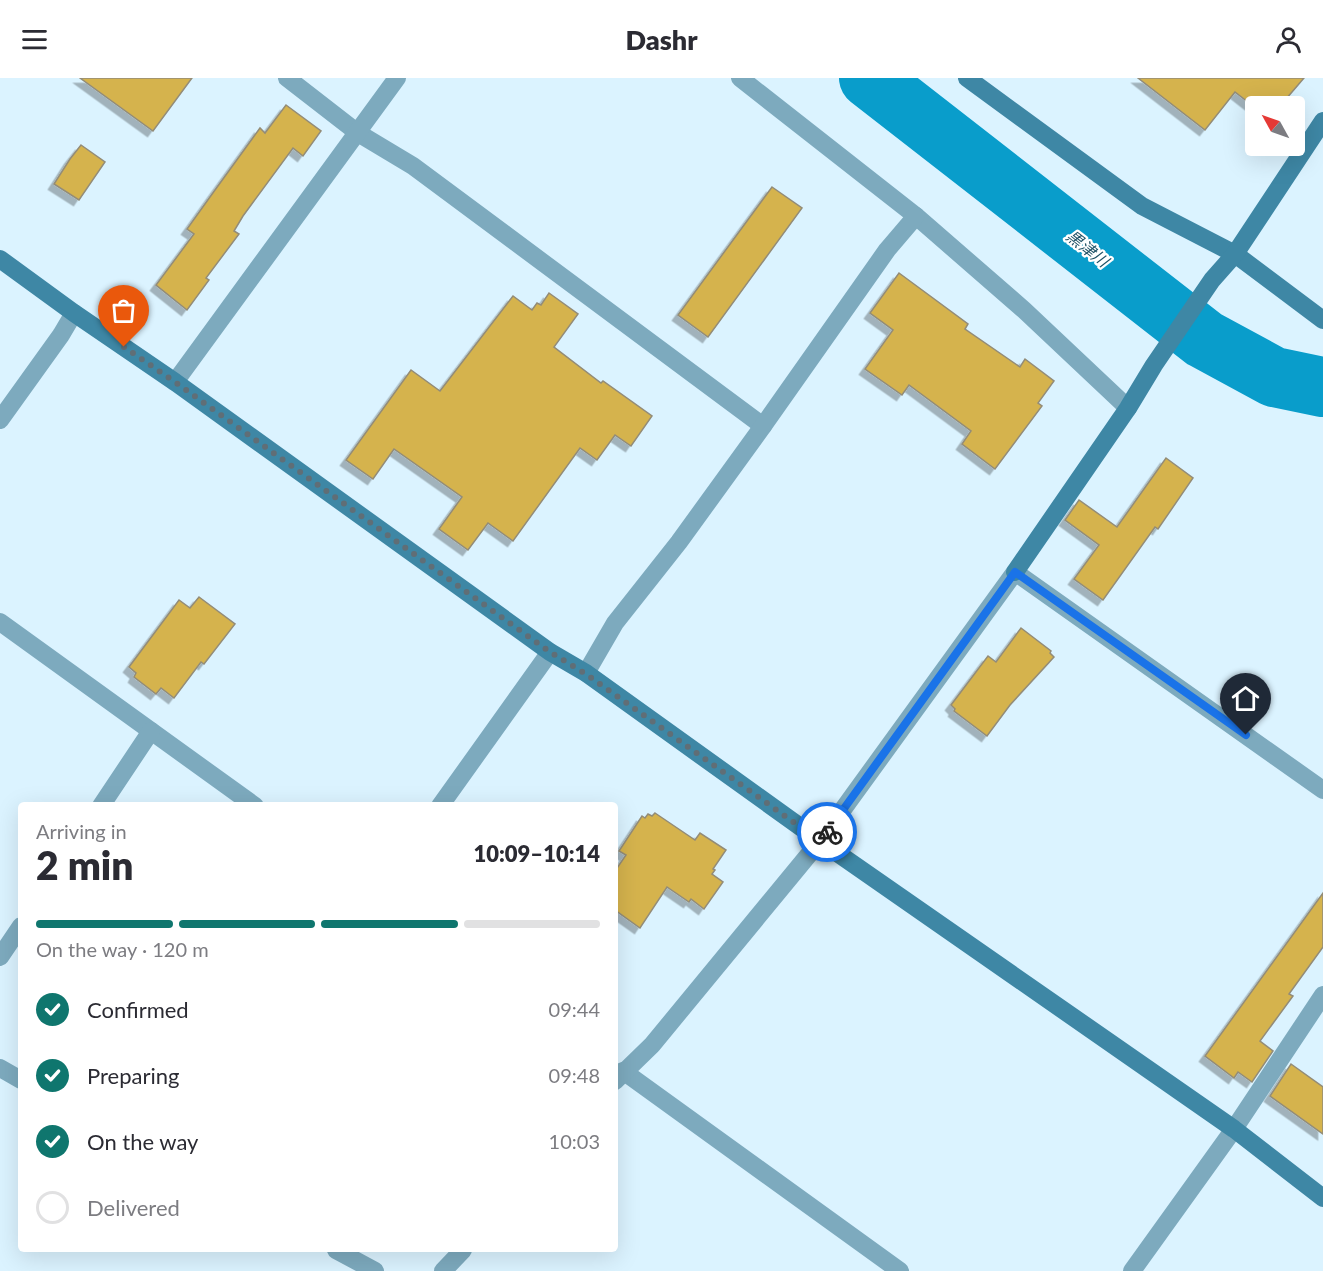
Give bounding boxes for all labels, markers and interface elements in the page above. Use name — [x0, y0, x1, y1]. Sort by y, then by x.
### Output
icon: menu — [18, 23, 51, 56]
text: Dashr — [626, 23, 697, 56]
icon: person — [1272, 23, 1305, 56]
north arrow — [1245, 96, 1305, 156]
map controls — [1245, 96, 1305, 156]
water label: 黒津川 — [1063, 226, 1114, 271]
pin — [98, 285, 149, 347]
icon: bag — [107, 294, 140, 327]
pin — [1220, 673, 1271, 735]
icon: home — [1229, 682, 1262, 715]
courier — [797, 802, 857, 862]
icon: bike — [811, 816, 844, 849]
text: Arriving in — [36, 819, 127, 843]
text: 10:09–10:14 — [474, 840, 600, 867]
text: 2 min — [36, 842, 133, 888]
text: On the way · 120 m — [36, 937, 209, 961]
icon: check — [36, 993, 69, 1026]
text: Confirmed — [87, 996, 189, 1023]
text: 09:44 — [549, 997, 600, 1021]
icon: check — [36, 1059, 69, 1092]
text: Preparing — [87, 1062, 179, 1089]
text: 09:48 — [549, 1063, 600, 1087]
icon: check — [36, 1125, 69, 1158]
text: On the way — [87, 1128, 198, 1155]
text: 10:03 — [549, 1129, 600, 1153]
text: Delivered — [87, 1194, 180, 1221]

